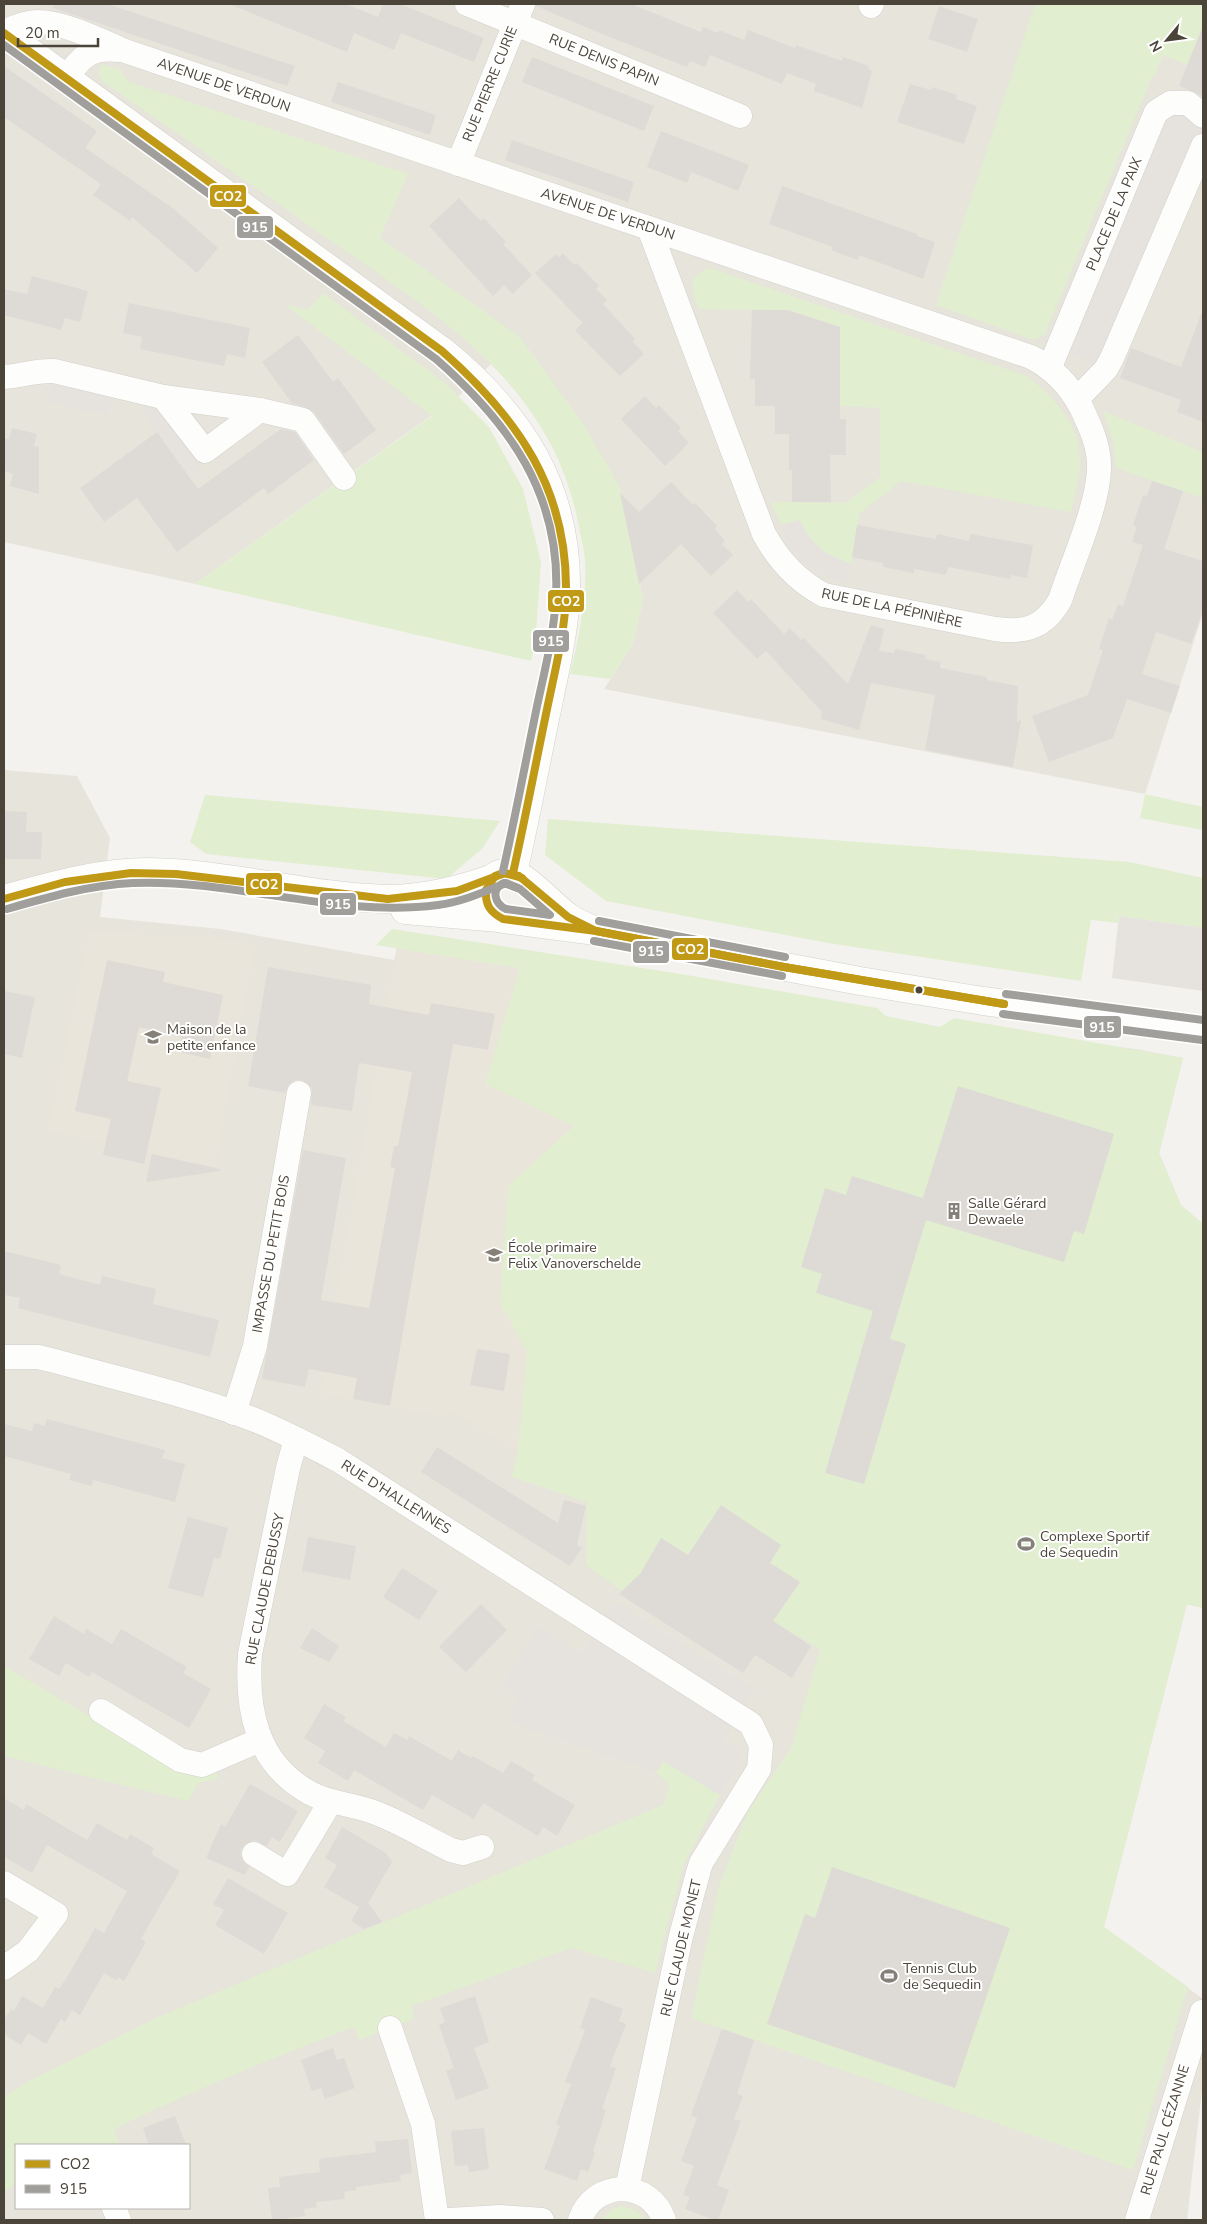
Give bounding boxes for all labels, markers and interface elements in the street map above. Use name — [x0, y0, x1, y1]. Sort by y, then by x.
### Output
scale bar — [18, 15, 98, 47]
north arrow — [1142, 15, 1192, 65]
text: 20 m — [25, 23, 60, 43]
street label: RUE PIERRE CURIE — [458, 23, 522, 145]
street label: RUE DENIS PAPIN — [546, 29, 662, 91]
text: N — [1145, 37, 1167, 55]
street label: AVENUE DE VERDUN — [155, 53, 293, 117]
street label: PLACE DE LA PAIX — [1082, 154, 1146, 274]
street label: AVENUE DE VERDUN — [539, 183, 677, 245]
line badge: CO2 — [209, 184, 247, 208]
text: CO2 — [214, 187, 242, 206]
line badge: 915 — [236, 215, 274, 239]
text: 915 — [242, 218, 268, 237]
street label: RUE DE LA PÉPINIÈRE — [820, 584, 964, 632]
line badge: CO2 — [547, 589, 585, 613]
text: CO2 — [552, 592, 580, 611]
line badge: 915 — [532, 629, 570, 653]
text: 915 — [538, 632, 564, 651]
line badge: CO2 — [245, 872, 283, 896]
text: CO2 — [250, 875, 278, 894]
line badge: 915 — [319, 892, 357, 916]
text: 915 — [325, 895, 351, 914]
line badge: CO2 — [671, 937, 709, 961]
line badge: 915 — [632, 940, 670, 964]
text: CO2 — [676, 940, 704, 959]
text: 915 — [638, 942, 664, 961]
unlabelled marker — [914, 985, 924, 995]
line badge: 915 — [1083, 1015, 1122, 1039]
text: 915 — [1089, 1018, 1115, 1037]
place label: Maison de la petite enfance — [167, 1020, 256, 1055]
school or university icon: Maison de la petite enfance — [143, 1027, 163, 1047]
street label: IMPASSE DU PETIT BOIS — [248, 1173, 294, 1334]
place label: Salle Gérard Dewaele — [968, 1194, 1046, 1229]
building icon: Salle Gérard Dewaele — [944, 1201, 964, 1221]
place label: École primaire Felix Vanoverschelde — [508, 1238, 641, 1273]
school or university icon: École primaire Felix Vanoverschelde — [484, 1245, 504, 1265]
street label: RUE D'HALLENNES — [337, 1455, 455, 1539]
street label: RUE CLAUDE DEBUSSY — [241, 1511, 289, 1666]
place label: Complexe Sportif de Sequedin — [1040, 1527, 1150, 1562]
sports icon: Complexe Sportif de Sequedin — [1016, 1534, 1036, 1554]
street label: RUE CLAUDE MONET — [656, 1877, 706, 2018]
place label: Tennis Club de Sequedin — [903, 1959, 981, 1994]
sports icon: Tennis Club de Sequedin — [879, 1966, 899, 1986]
street label: RUE PAUL CÉZANNE — [1136, 2062, 1194, 2198]
legend — [15, 2144, 190, 2209]
text: CO2 — [60, 2154, 90, 2174]
text: 915 — [60, 2179, 87, 2199]

